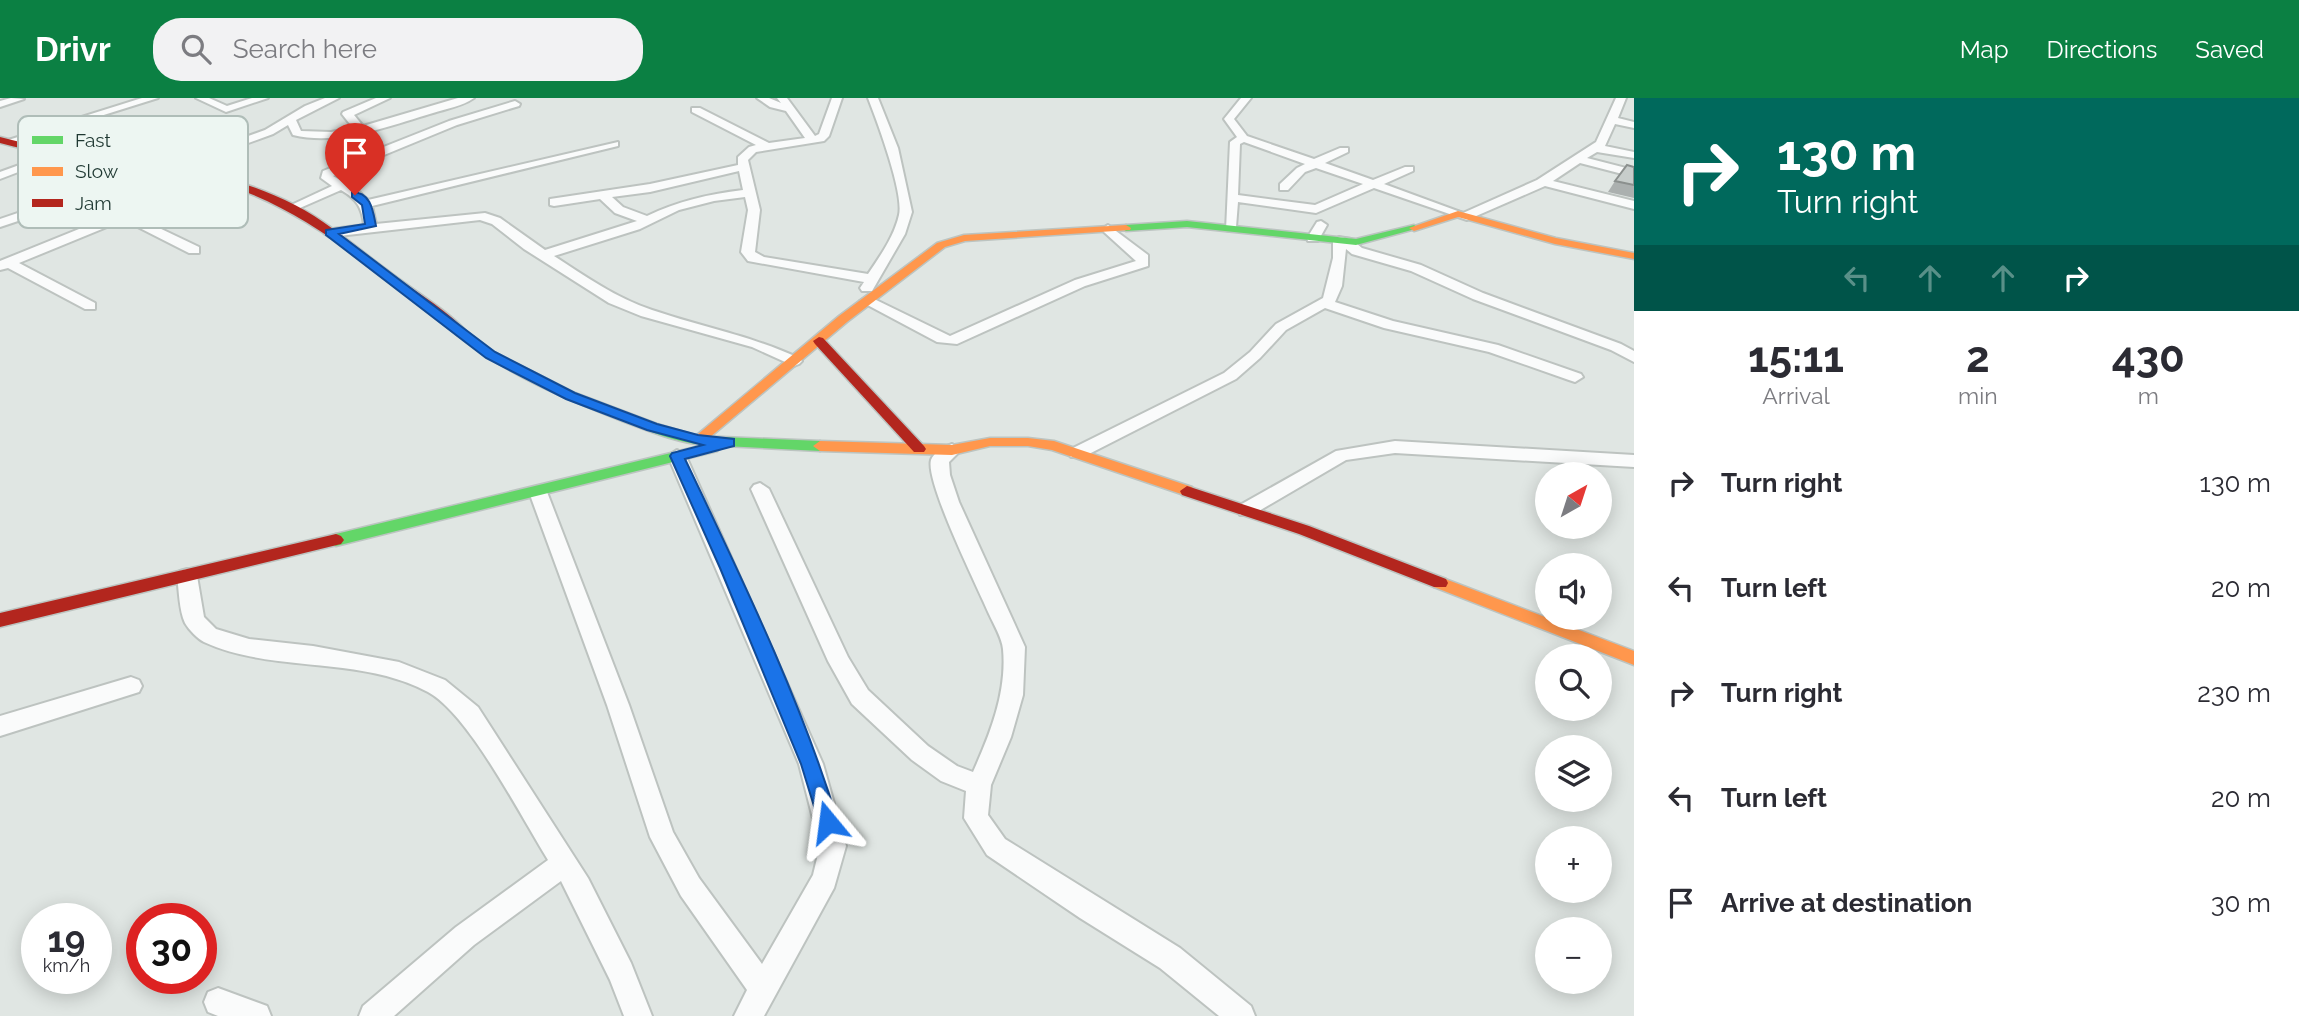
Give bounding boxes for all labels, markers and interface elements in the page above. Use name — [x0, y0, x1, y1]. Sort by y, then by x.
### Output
search box — [153, 18, 643, 81]
text: Drivr — [35, 30, 111, 69]
icon: search — [177, 30, 215, 68]
text: Search here — [233, 34, 377, 64]
text: Map — [1960, 35, 2009, 64]
text: Directions — [2047, 35, 2157, 64]
text: Saved — [2195, 35, 2264, 64]
legend — [18, 116, 248, 228]
pin — [325, 123, 385, 195]
text: 130 m — [1777, 124, 1916, 181]
icon: right — [1662, 126, 1753, 217]
text: Fast — [75, 129, 111, 151]
icon: arrive — [336, 134, 374, 172]
text: Slow — [75, 160, 119, 182]
text: Turn right — [1777, 183, 1918, 220]
text: Jam — [75, 192, 112, 214]
icon: left — [1838, 259, 1876, 297]
icon: ahead — [1911, 259, 1949, 297]
icon: ahead — [1984, 259, 2022, 297]
icon: right — [2057, 259, 2095, 297]
text: 15:11 — [1748, 333, 1844, 382]
text: 2 — [1966, 333, 1990, 382]
text: 430 — [2112, 333, 2185, 382]
text: Arrival — [1762, 382, 1830, 409]
text: min — [1958, 382, 1998, 409]
text: m — [2138, 382, 2159, 409]
north arrow — [1535, 462, 1612, 539]
map controls — [1535, 462, 1612, 994]
icon: right — [1662, 464, 1700, 502]
text: Turn right — [1721, 468, 1842, 498]
text: 130 m — [2200, 468, 2271, 498]
button: sound — [1535, 553, 1612, 630]
icon: left — [1662, 569, 1700, 607]
text: Turn left — [1721, 573, 1827, 603]
text: 20 m — [2211, 573, 2271, 603]
button: search — [1535, 644, 1612, 721]
icon: right — [1662, 674, 1700, 712]
text: Turn right — [1721, 678, 1842, 708]
text: 230 m — [2197, 678, 2271, 708]
button: layers — [1535, 735, 1612, 812]
icon: left — [1662, 779, 1700, 817]
text: Turn left — [1721, 783, 1827, 813]
text: 20 m — [2211, 783, 2271, 813]
position arrow — [791, 785, 865, 859]
button: + — [1535, 826, 1612, 903]
icon: arrive — [1662, 884, 1700, 922]
text: Arrive at destination — [1721, 888, 1972, 918]
text: 30 m — [2211, 888, 2271, 918]
speed limit sign: 30 — [126, 903, 217, 994]
button: − — [1535, 917, 1612, 994]
text: 19 — [48, 919, 85, 960]
text: km/h — [43, 955, 90, 976]

